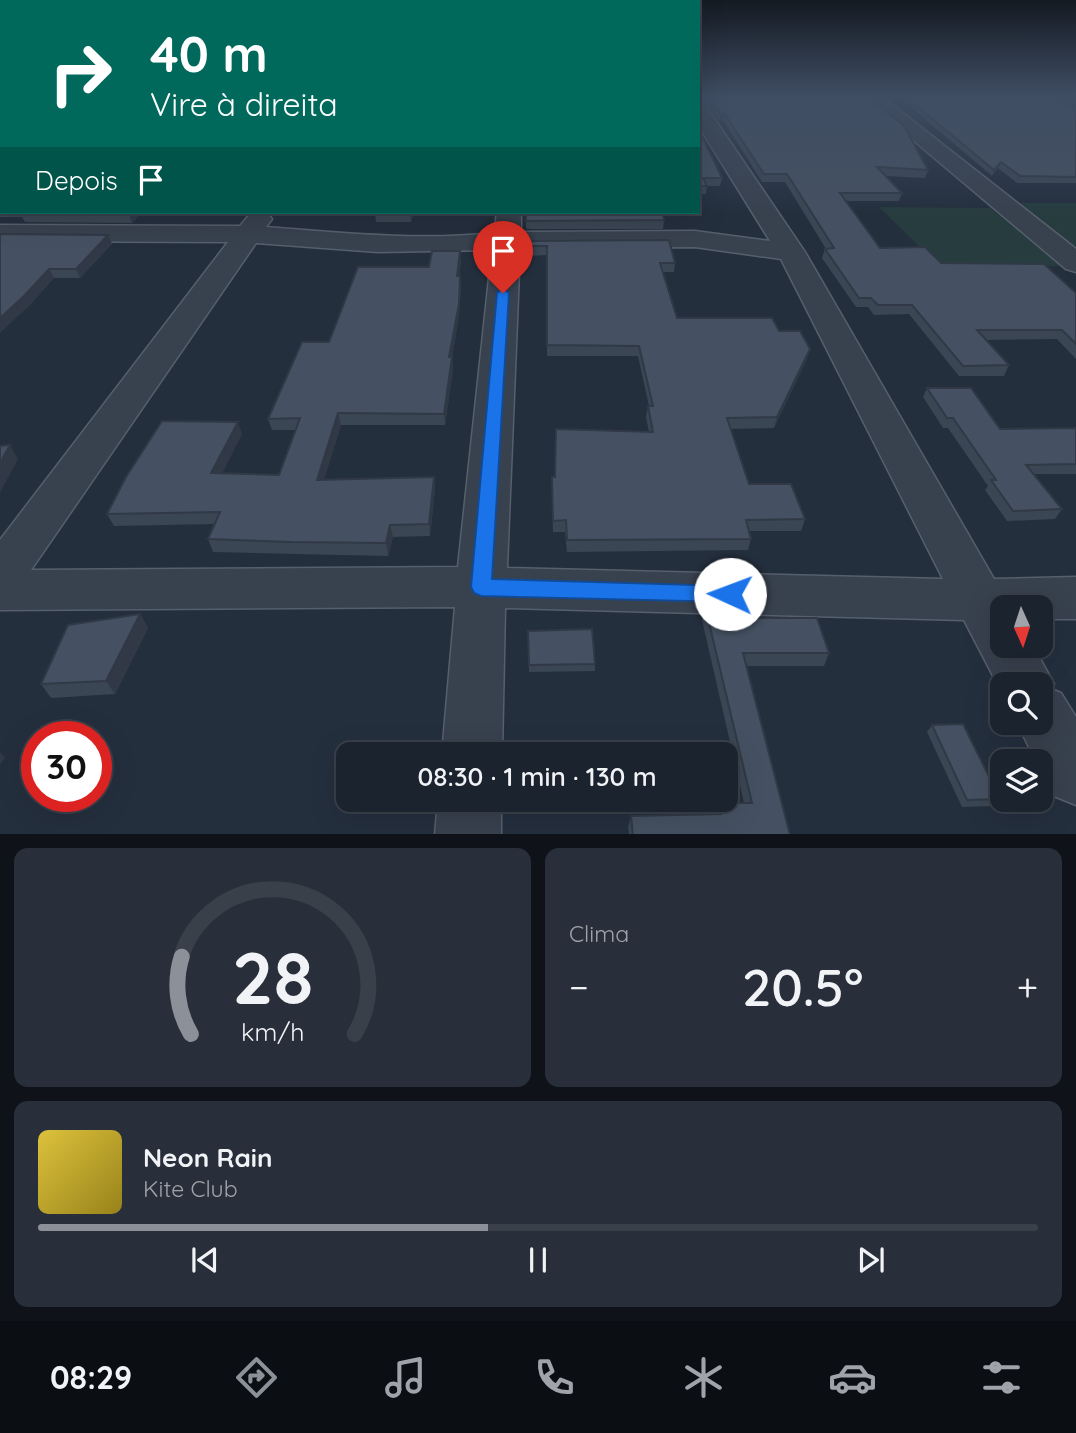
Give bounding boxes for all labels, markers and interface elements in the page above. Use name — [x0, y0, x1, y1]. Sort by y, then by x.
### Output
text: 40 m — [150, 23, 268, 84]
icon: right — [35, 28, 126, 119]
text: Vire à direita — [150, 84, 338, 124]
icon: arrive — [132, 161, 170, 199]
text: Depois — [35, 164, 118, 197]
pin — [473, 221, 533, 293]
icon: arrive — [484, 232, 522, 270]
position arrow — [693, 557, 767, 631]
north arrow — [990, 595, 1054, 658]
map controls — [990, 595, 1053, 812]
button: search — [990, 672, 1053, 735]
speed limit sign: 30 — [21, 721, 112, 812]
button: layers — [990, 749, 1053, 812]
text: 08:30 · 1 min · 130 m — [417, 760, 657, 793]
text: Clima — [569, 919, 629, 948]
text: 28 — [232, 931, 313, 1022]
text: 20.5° — [742, 954, 863, 1019]
text: − — [569, 963, 589, 1011]
text: + — [1017, 963, 1038, 1011]
text: km/h — [241, 1015, 304, 1046]
text: Neon Rain — [143, 1141, 272, 1174]
text: Kite Club — [143, 1174, 238, 1203]
icon: previous — [186, 1241, 224, 1279]
icon: pause — [519, 1241, 557, 1279]
icon: next — [852, 1241, 890, 1279]
icon: directions — [232, 1353, 281, 1402]
icon: music — [381, 1353, 430, 1402]
icon: phone — [530, 1353, 579, 1402]
icon: climate — [679, 1353, 728, 1402]
icon: car — [828, 1353, 877, 1402]
icon: filters — [977, 1353, 1026, 1402]
text: 08:29 — [50, 1357, 132, 1397]

